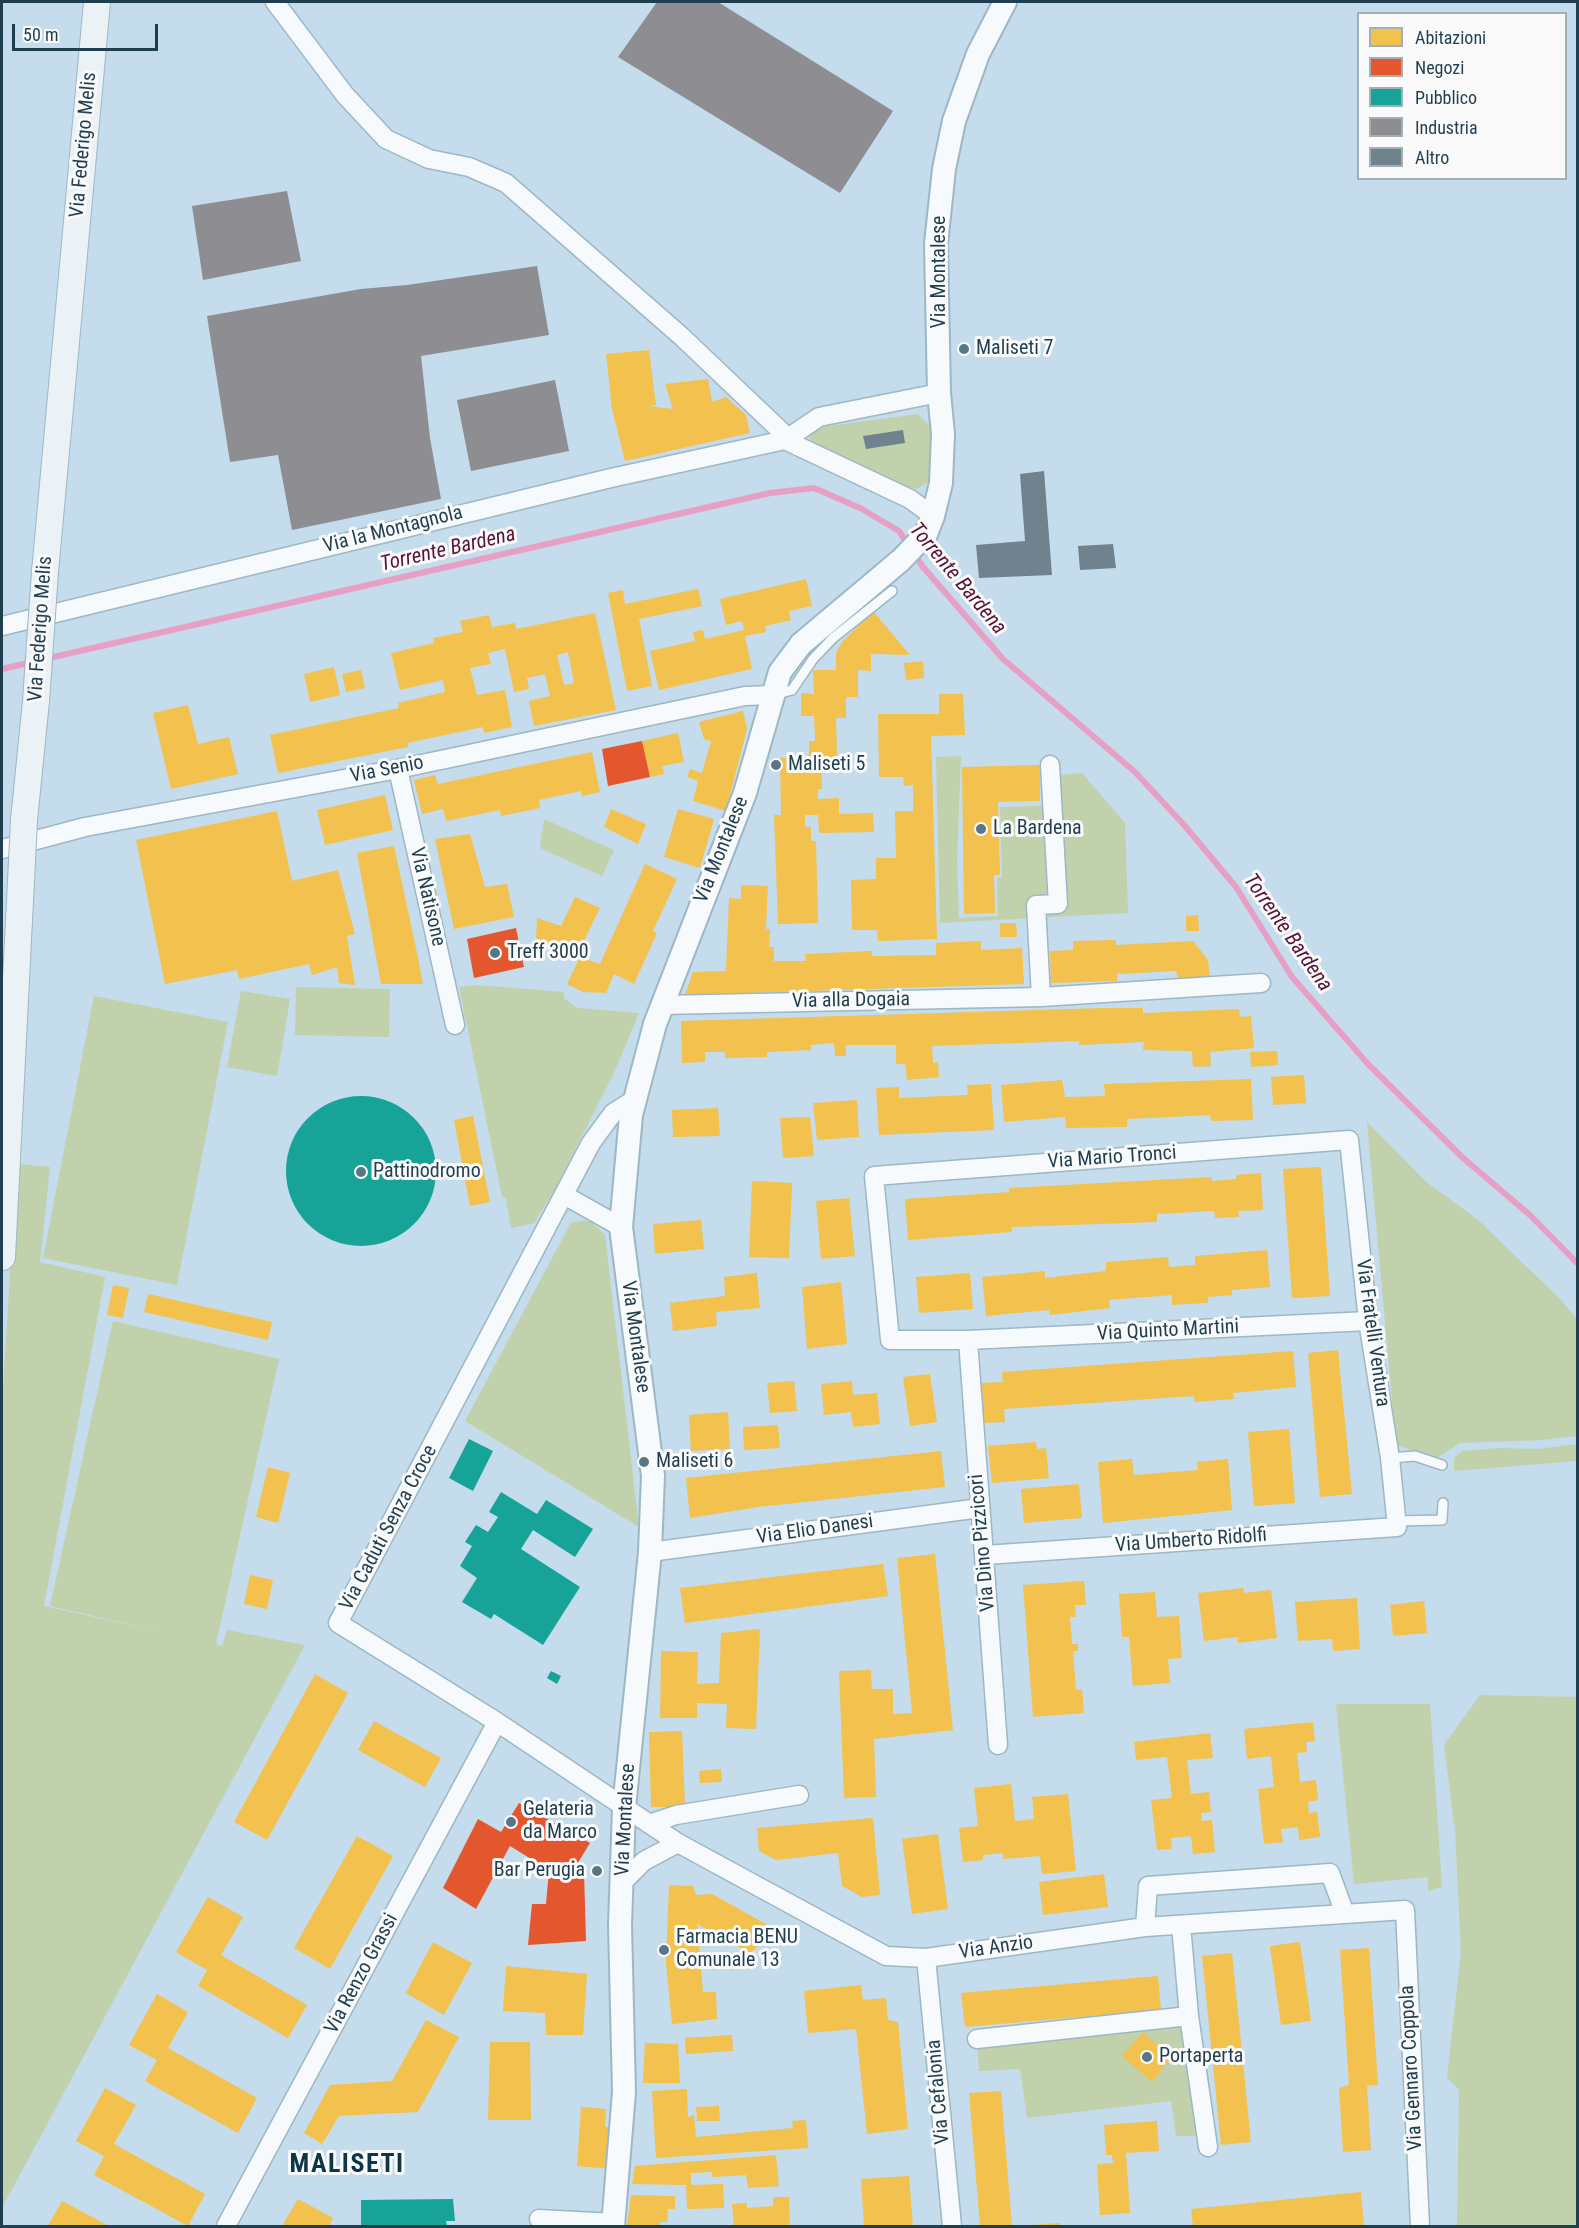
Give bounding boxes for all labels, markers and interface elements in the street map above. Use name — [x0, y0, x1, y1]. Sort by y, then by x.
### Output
scale bar — [15, 12, 160, 50]
legend — [1357, 12, 1567, 180]
text: 50 m — [23, 24, 58, 45]
text: Abitazioni — [1415, 27, 1486, 48]
text: Negozi — [1415, 57, 1464, 78]
street label: Via Federigo Melis — [66, 71, 102, 219]
text: Pubblico — [1415, 87, 1477, 108]
text: Industria — [1415, 117, 1478, 138]
text: Altro — [1415, 147, 1449, 168]
street label: Via Montalese — [928, 216, 952, 328]
place label: Maliseti 7 — [976, 337, 1053, 361]
marker: Maliseti 7 — [957, 342, 971, 356]
street label: Via la Montagnola — [321, 501, 465, 559]
water label: Torrente Bardena — [903, 518, 1011, 640]
water label: Torrente Bardena — [378, 522, 518, 578]
street label: Via Federigo Melis — [24, 555, 58, 703]
street label: Via Senio — [348, 751, 426, 789]
place label: Maliseti 5 — [788, 753, 865, 777]
marker: Maliseti 5 — [769, 758, 783, 772]
street label: Via Montalese — [690, 793, 754, 907]
place label: La Bardena — [993, 817, 1082, 841]
marker: La Bardena — [974, 822, 988, 836]
street label: Via Natisone — [404, 845, 450, 949]
water label: Torrente Bardena — [1237, 869, 1337, 997]
place label: Treff 3000 — [507, 941, 589, 965]
marker: Treff 3000 — [488, 946, 502, 960]
street label: Via alla Dogaia — [792, 988, 910, 1014]
street label: Via Mario Tronci — [1047, 1142, 1177, 1174]
place label: Pattinodromo — [373, 1160, 481, 1184]
marker: Pattinodromo — [354, 1165, 368, 1179]
street label: Via Fratelli Ventura — [1350, 1258, 1394, 1408]
street label: Via Montalese — [615, 1279, 655, 1395]
street label: Via Quinto Martini — [1096, 1315, 1240, 1347]
street label: Via Caduti Senza Croce — [335, 1441, 443, 1615]
place label: Maliseti 6 — [656, 1450, 733, 1474]
marker: Maliseti 6 — [637, 1455, 651, 1469]
street label: Via Dino Pizzicori — [965, 1473, 1001, 1613]
street label: Via Elio Danesi — [755, 1510, 875, 1550]
street label: Via Umberto Ridolfi — [1114, 1524, 1268, 1558]
street label: Via Montalese — [611, 1763, 641, 1877]
place label: Gelateria da Marco — [523, 1798, 597, 1845]
marker: Gelateria da Marco — [504, 1815, 518, 1829]
place label: Bar Perugia — [494, 1859, 585, 1883]
marker: Bar Perugia — [590, 1864, 604, 1878]
street label: Via Renzo Grassi — [320, 1910, 404, 2038]
place label: Farmacia BENU Comunale 13 — [676, 1926, 798, 1973]
street label: Via Anzio — [957, 1931, 1035, 1965]
marker: Farmacia BENU Comunale 13 — [657, 1943, 671, 1957]
street label: Via Gennaro Coppola — [1396, 1985, 1428, 2151]
street label: Via Cefalonia — [922, 2039, 956, 2145]
place label: Portaperta — [1159, 2045, 1243, 2069]
marker: Portaperta — [1140, 2050, 1154, 2064]
district label: MALISETI — [289, 2149, 405, 2181]

